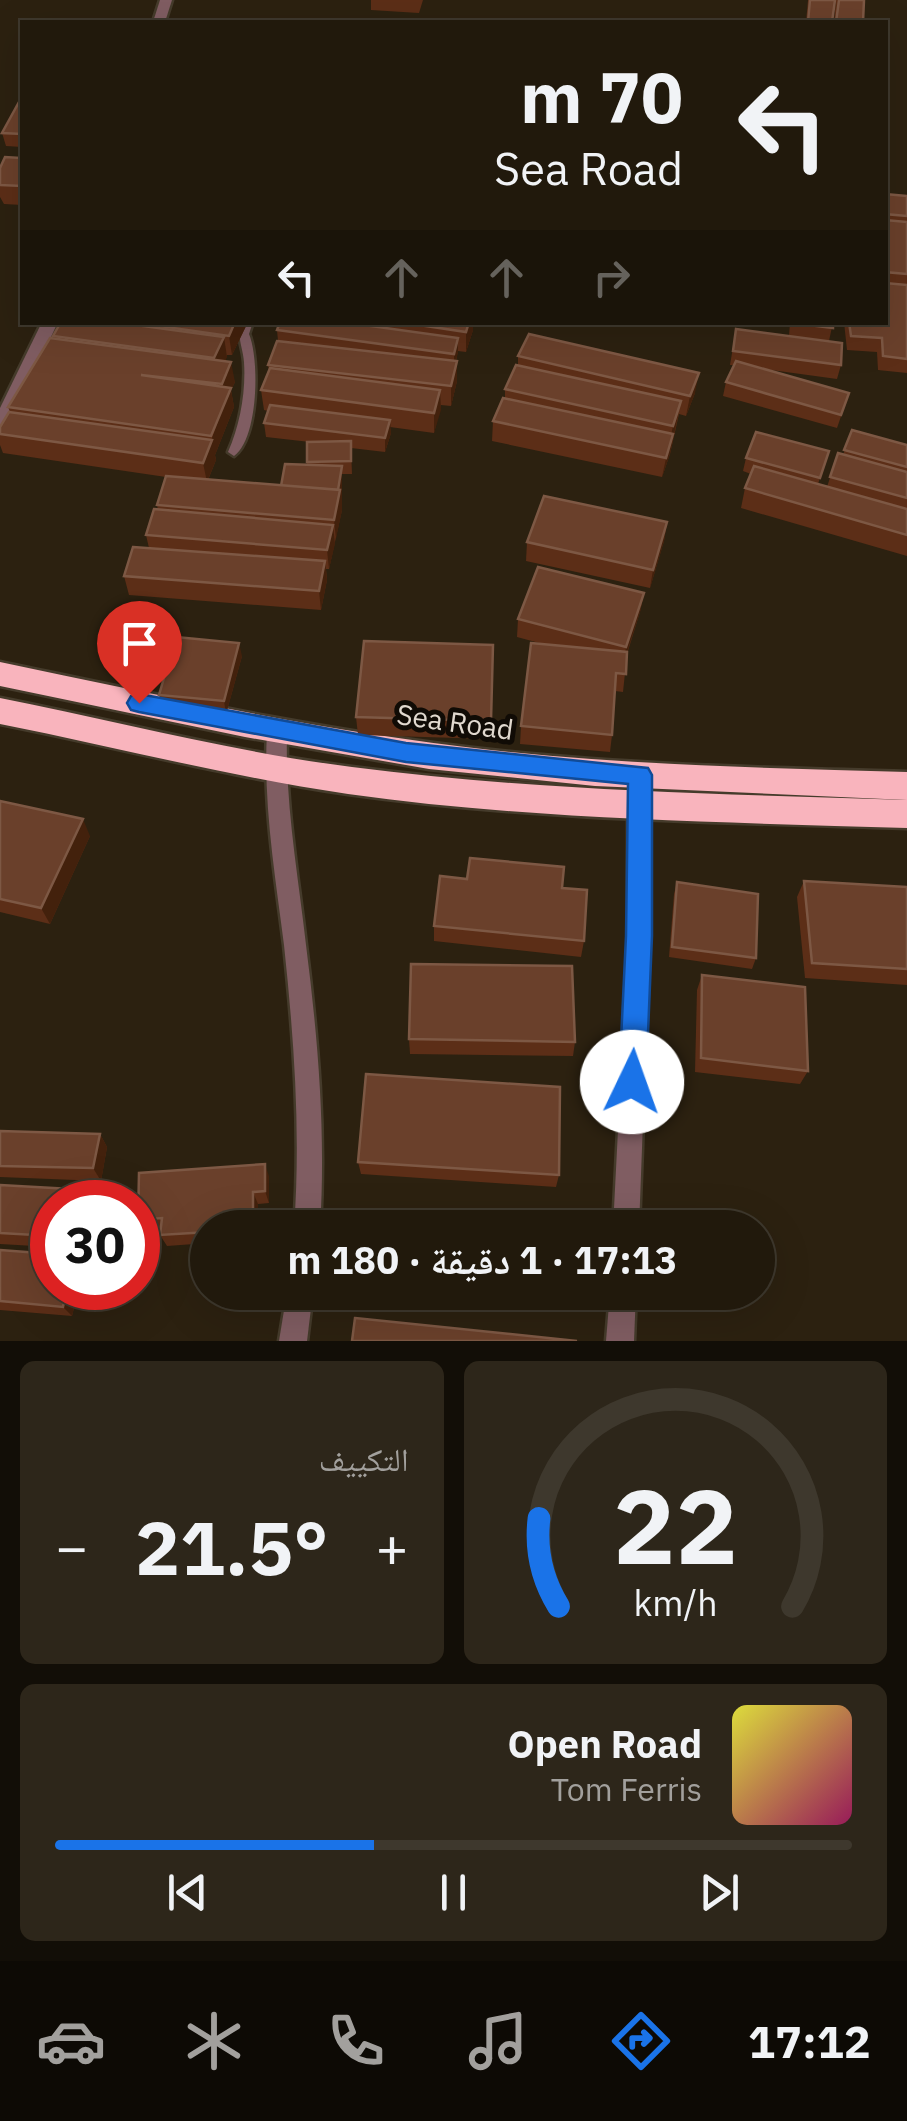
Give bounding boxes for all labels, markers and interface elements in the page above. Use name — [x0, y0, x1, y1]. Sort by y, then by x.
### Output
text: 70 m — [520, 51, 683, 142]
icon: left — [718, 60, 848, 190]
text: Sea Road — [494, 139, 683, 197]
icon: left — [269, 250, 324, 305]
icon: ahead — [374, 250, 429, 305]
icon: ahead — [479, 250, 534, 305]
icon: right — [584, 250, 639, 305]
pin — [97, 601, 182, 704]
icon: arrive — [112, 616, 167, 671]
street label: Sea Road — [394, 695, 516, 748]
position arrow — [580, 1030, 684, 1134]
speed limit sign: 30 — [30, 1180, 160, 1310]
text: 17:13 · 1 دقيقة · 180 m — [288, 1235, 677, 1284]
text: التكييف — [319, 1438, 409, 1480]
text: 22 — [613, 1457, 738, 1593]
text: 21.5° — [135, 1498, 329, 1596]
text: − — [55, 1511, 88, 1582]
text: + — [375, 1511, 408, 1582]
text: km/h — [633, 1579, 717, 1626]
text: Open Road — [508, 1719, 702, 1768]
text: Tom Ferris — [551, 1768, 702, 1810]
icon: previous — [160, 1865, 215, 1920]
icon: pause — [426, 1865, 481, 1920]
icon: next — [692, 1865, 747, 1920]
icon: car — [36, 2006, 106, 2076]
icon: climate — [179, 2006, 249, 2076]
icon: phone — [321, 2006, 391, 2076]
icon: music — [463, 2006, 533, 2076]
icon: directions — [606, 2006, 676, 2076]
text: 17:12 — [748, 2012, 871, 2070]

